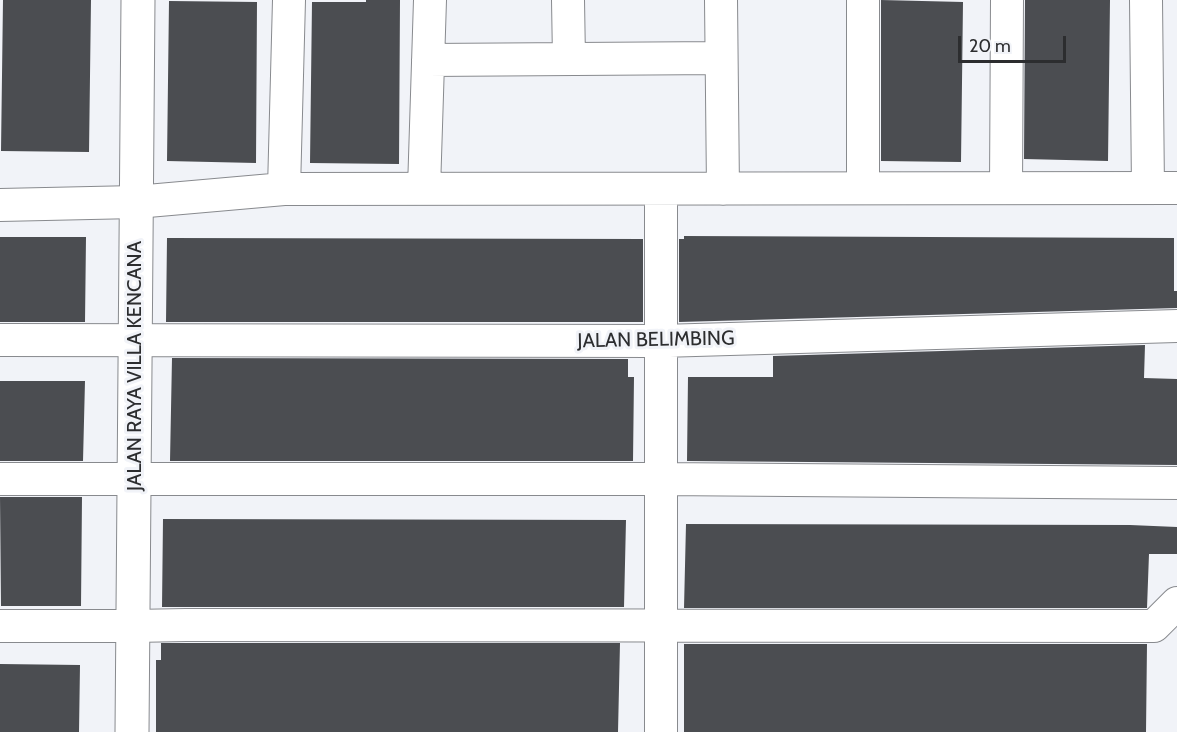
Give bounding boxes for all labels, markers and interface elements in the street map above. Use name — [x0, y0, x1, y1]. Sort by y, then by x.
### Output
scale bar — [961, 24, 1069, 62]
text: 20 m — [969, 35, 1011, 57]
street label: JALAN RAYA VILLA KENCANA — [123, 241, 147, 491]
street label: JALAN BELIMBING — [577, 327, 735, 353]

